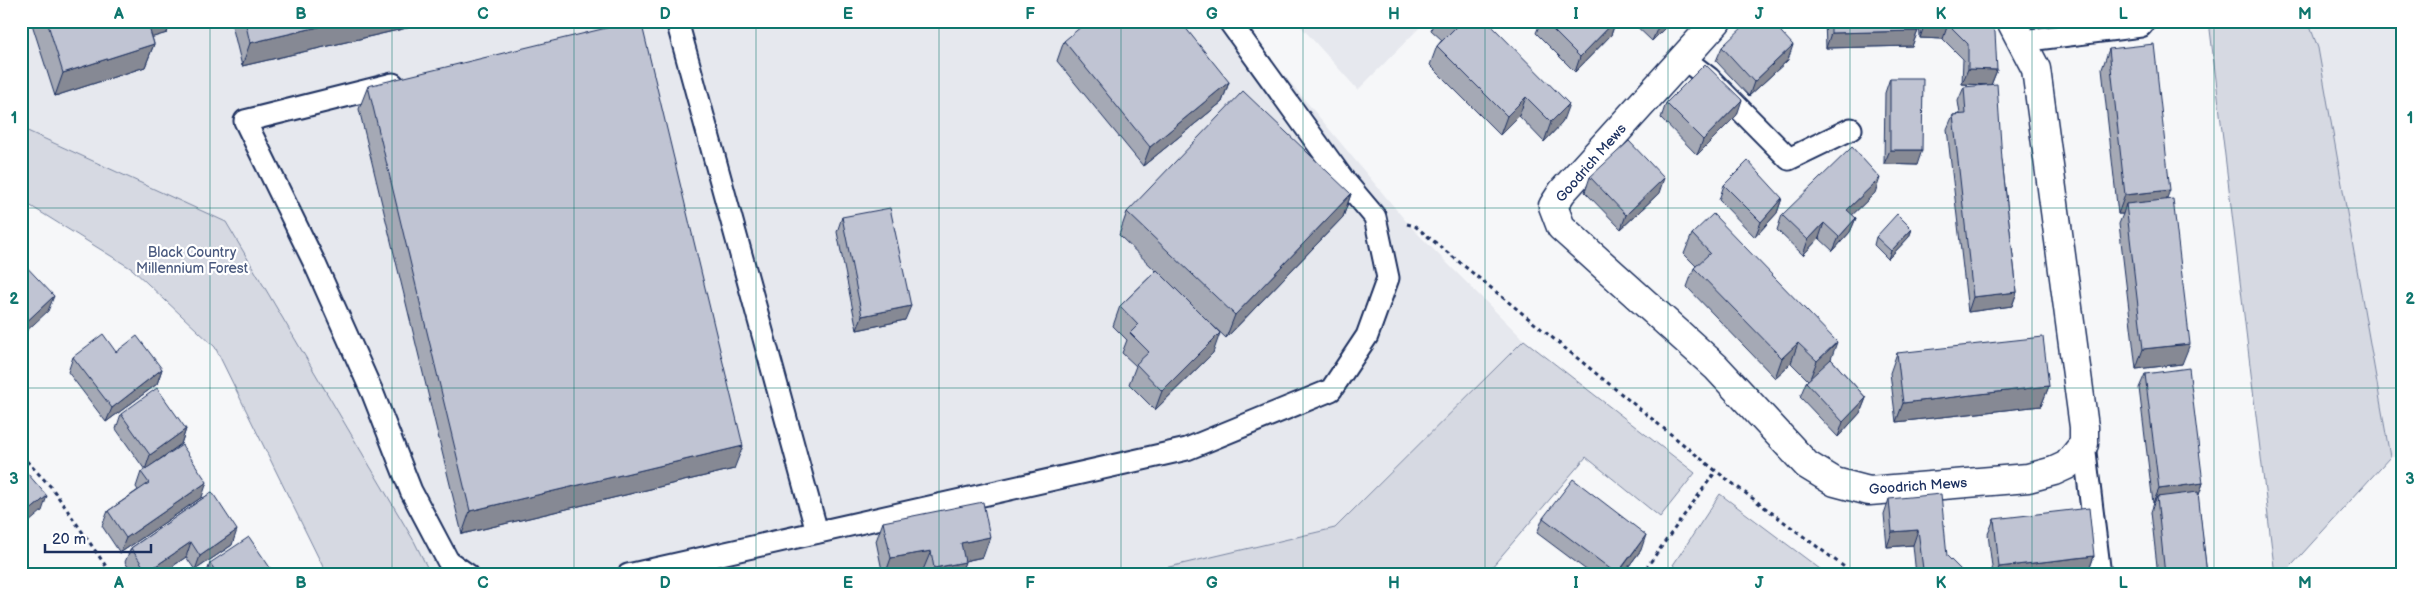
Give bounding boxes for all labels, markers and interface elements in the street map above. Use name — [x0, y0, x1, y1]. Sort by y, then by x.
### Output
text: A — [113, 5, 124, 24]
text: B — [295, 5, 307, 24]
text: C — [477, 5, 489, 24]
text: D — [659, 5, 671, 24]
text: E — [843, 5, 853, 24]
text: F — [1025, 5, 1035, 24]
text: G — [1206, 5, 1218, 24]
text: H — [1388, 5, 1400, 24]
text: I — [1573, 5, 1579, 24]
text: J — [1755, 5, 1764, 24]
text: K — [1936, 5, 1947, 24]
text: L — [2118, 5, 2128, 24]
text: M — [2298, 5, 2312, 24]
text: 1 — [11, 109, 17, 128]
text: 1 — [2407, 109, 2413, 128]
street label: Goodrich Mews — [1552, 120, 1630, 206]
park label: Black Country Millennium Forest — [136, 244, 249, 277]
text: 2 — [9, 290, 19, 309]
text: 2 — [2405, 290, 2415, 309]
text: 3 — [9, 470, 19, 489]
text: 3 — [2405, 470, 2415, 489]
street label: Goodrich Mews — [1868, 474, 1968, 498]
scale bar — [45, 521, 151, 553]
text: 20 m — [52, 530, 86, 549]
text: A — [113, 574, 124, 593]
text: B — [295, 574, 307, 593]
text: C — [477, 574, 489, 593]
text: D — [659, 574, 671, 593]
text: E — [843, 574, 853, 593]
text: F — [1025, 574, 1035, 593]
text: G — [1206, 574, 1218, 593]
text: H — [1388, 574, 1400, 593]
text: I — [1573, 574, 1579, 593]
text: J — [1755, 574, 1764, 593]
text: K — [1936, 574, 1947, 593]
text: L — [2118, 574, 2128, 593]
text: M — [2298, 574, 2312, 593]

